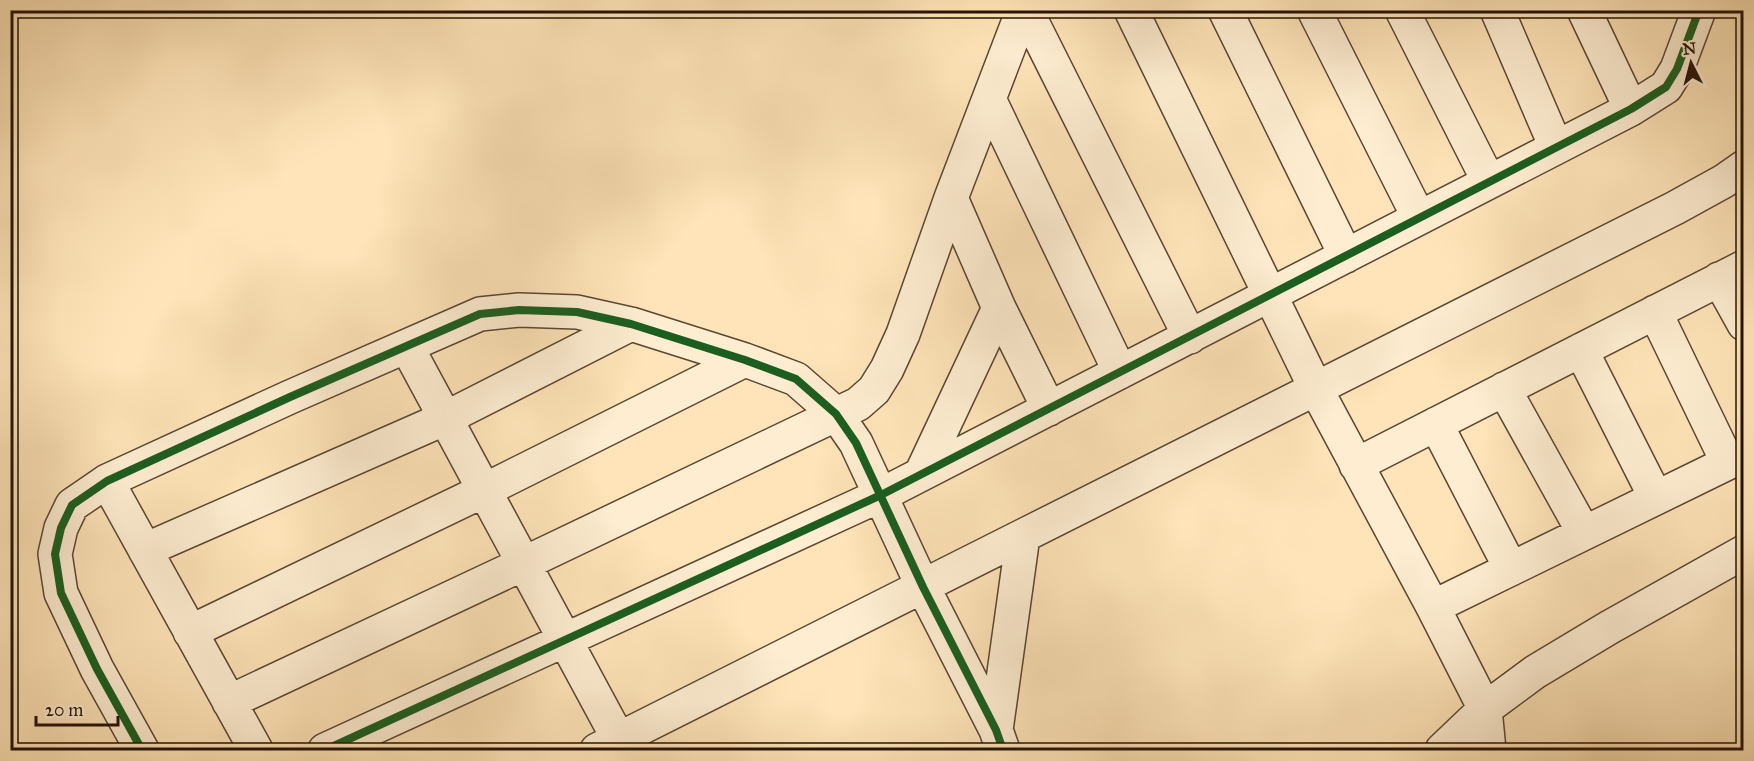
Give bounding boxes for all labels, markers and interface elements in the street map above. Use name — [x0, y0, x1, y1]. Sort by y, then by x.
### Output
north arrow — [1661, 33, 1721, 93]
text: N — [1682, 38, 1698, 59]
scale bar — [36, 689, 118, 727]
text: 20 m — [45, 699, 83, 721]

